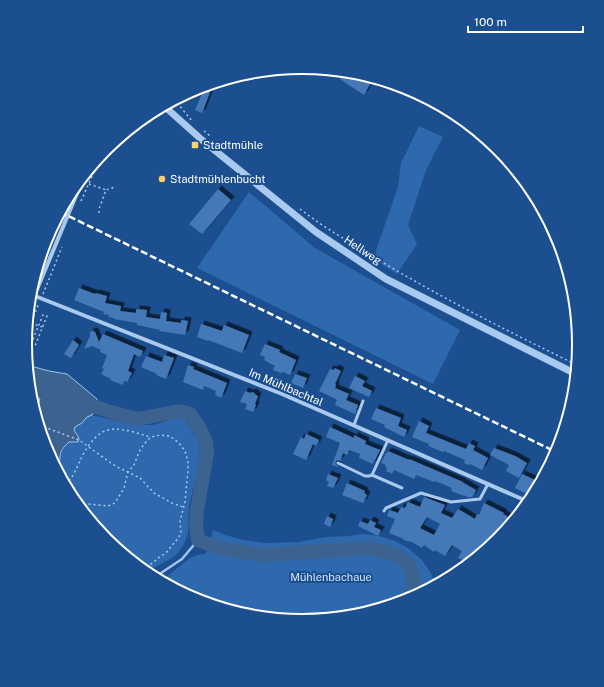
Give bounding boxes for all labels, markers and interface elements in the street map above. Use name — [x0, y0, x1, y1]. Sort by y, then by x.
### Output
scale bar — [468, 8, 583, 34]
text: 100 m — [474, 15, 507, 29]
place label: Stadtmühle — [203, 139, 263, 151]
marker: Stadtmühle — [190, 140, 200, 150]
place label: Stadtmühlenbucht — [170, 173, 266, 185]
marker: Stadtmühlenbucht — [157, 174, 167, 184]
street label: Hellweg — [342, 233, 384, 267]
street label: Im Mühlbachtal — [247, 366, 325, 408]
park label: Mühlenbachaue — [290, 571, 372, 583]

